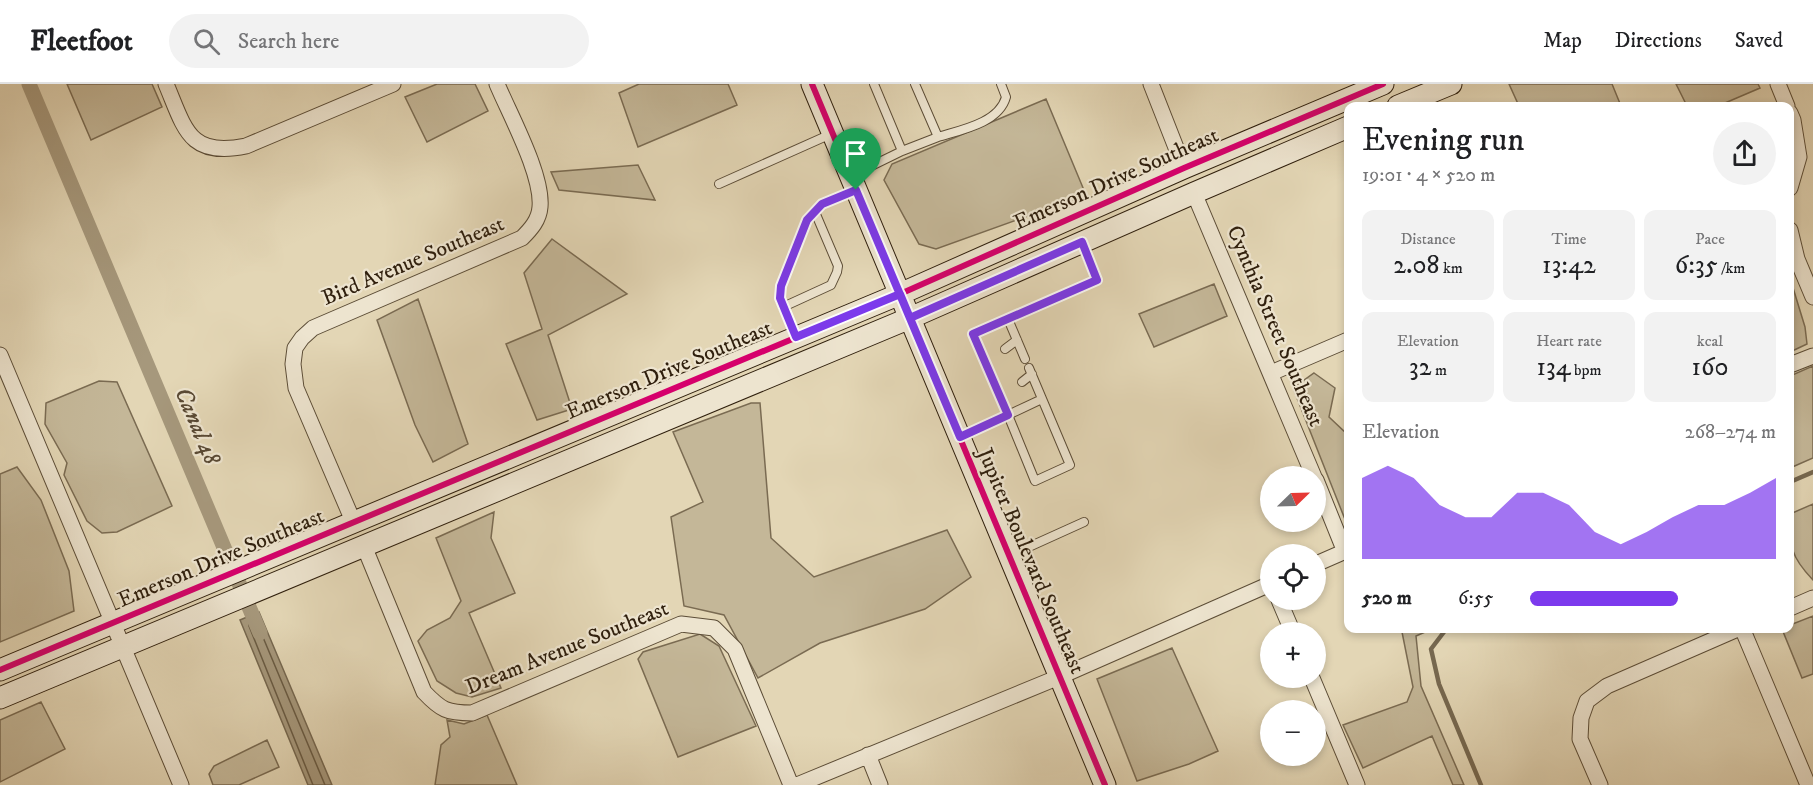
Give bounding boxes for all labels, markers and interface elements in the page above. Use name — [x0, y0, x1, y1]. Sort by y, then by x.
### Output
search box — [169, 14, 589, 68]
text: Fleetfoot — [30, 24, 133, 59]
icon: search — [190, 25, 223, 58]
text: Search here — [238, 28, 339, 55]
text: Map — [1543, 28, 1582, 54]
text: Directions — [1615, 28, 1702, 54]
text: Saved — [1735, 28, 1783, 54]
text: Evening run — [1362, 120, 1524, 161]
street label: Emerson Drive Southeast — [1009, 122, 1223, 236]
button: share — [1713, 122, 1776, 185]
pin — [830, 128, 881, 190]
icon: arrive — [839, 137, 872, 170]
text: 19:01 · 4 × 520 m — [1362, 163, 1495, 188]
street label: Bird Avenue Southeast — [318, 210, 508, 312]
street label: Cynthia Street Southeast — [1220, 222, 1330, 430]
text: Distance — [1400, 229, 1456, 249]
text: Time — [1552, 229, 1586, 249]
text: Pace — [1695, 229, 1725, 249]
text: 2.08 — [1393, 249, 1439, 282]
text: 13:42 — [1542, 249, 1596, 282]
text: 6:35 — [1675, 249, 1718, 282]
text: km — [1439, 258, 1463, 278]
text: /km — [1718, 258, 1745, 278]
street label: Emerson Drive Southeast — [562, 314, 776, 426]
text: Elevation — [1397, 331, 1459, 351]
text: Heart rate — [1536, 331, 1602, 351]
text: kcal — [1697, 331, 1723, 351]
text: 32 — [1409, 351, 1432, 384]
text: 134 — [1536, 351, 1571, 384]
text: 160 — [1692, 351, 1728, 384]
text: m — [1432, 360, 1447, 380]
text: bpm — [1571, 360, 1602, 380]
water label: Canal 48 — [167, 383, 227, 470]
text: Elevation — [1362, 420, 1439, 445]
text: 268–274 m — [1685, 420, 1776, 445]
street label: Jupiter Boulevard Southeast — [970, 442, 1091, 678]
north arrow — [1260, 466, 1326, 532]
map controls — [1260, 466, 1326, 766]
street label: Emerson Drive Southeast — [114, 502, 328, 614]
button: locate — [1260, 544, 1326, 610]
text: 520 m — [1362, 586, 1412, 611]
text: 6:55 — [1458, 586, 1494, 611]
street label: Dream Avenue Southeast — [462, 595, 672, 701]
button: + — [1260, 622, 1326, 688]
button: − — [1260, 700, 1326, 766]

